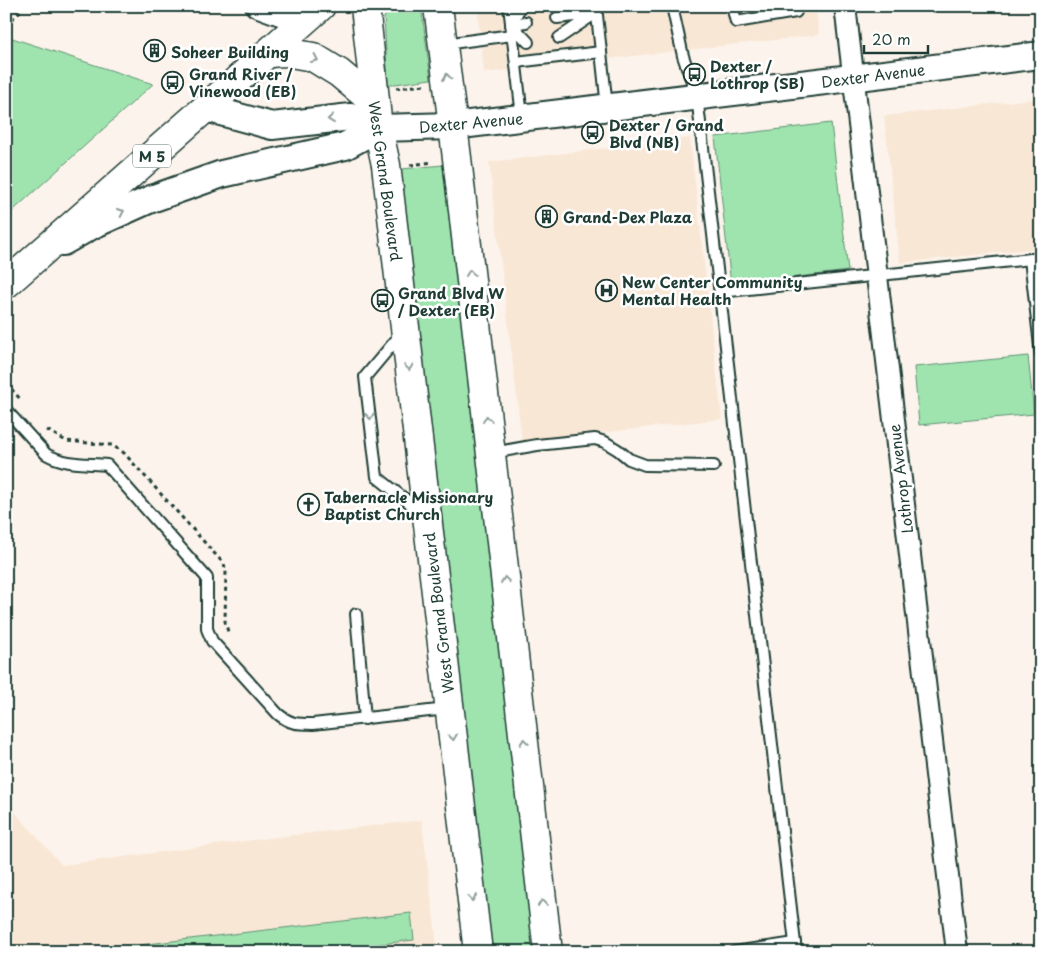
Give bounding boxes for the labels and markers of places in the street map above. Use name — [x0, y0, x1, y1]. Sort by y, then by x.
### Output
building icon: Soheer Building — [143, 39, 167, 63]
place label: Soheer Building — [171, 40, 289, 63]
place label: Dexter / Lothrop (SB) — [710, 54, 805, 94]
place label: Grand River / Vinewood (EB) — [189, 62, 296, 102]
bus stop icon: Dexter / Lothrop (SB) — [682, 62, 706, 86]
bus stop icon: Grand River / Vinewood (EB) — [161, 70, 185, 94]
place label: Dexter / Grand Blvd (NB) — [609, 113, 724, 153]
bus stop icon: Dexter / Grand Blvd (NB) — [581, 121, 605, 145]
building icon: Grand-Dex Plaza — [535, 204, 559, 228]
place label: Grand-Dex Plaza — [563, 205, 693, 228]
place label: New Center Community Mental Health — [622, 270, 803, 310]
hospital icon: New Center Community Mental Health — [594, 278, 618, 302]
place label: Grand Blvd W / Dexter (EB) — [397, 281, 504, 321]
bus stop icon: Grand Blvd W / Dexter (EB) — [370, 289, 394, 313]
place label: Tabernacle Missionary Baptist Church — [324, 485, 494, 525]
church icon: Tabernacle Missionary Baptist Church — [296, 493, 320, 517]

